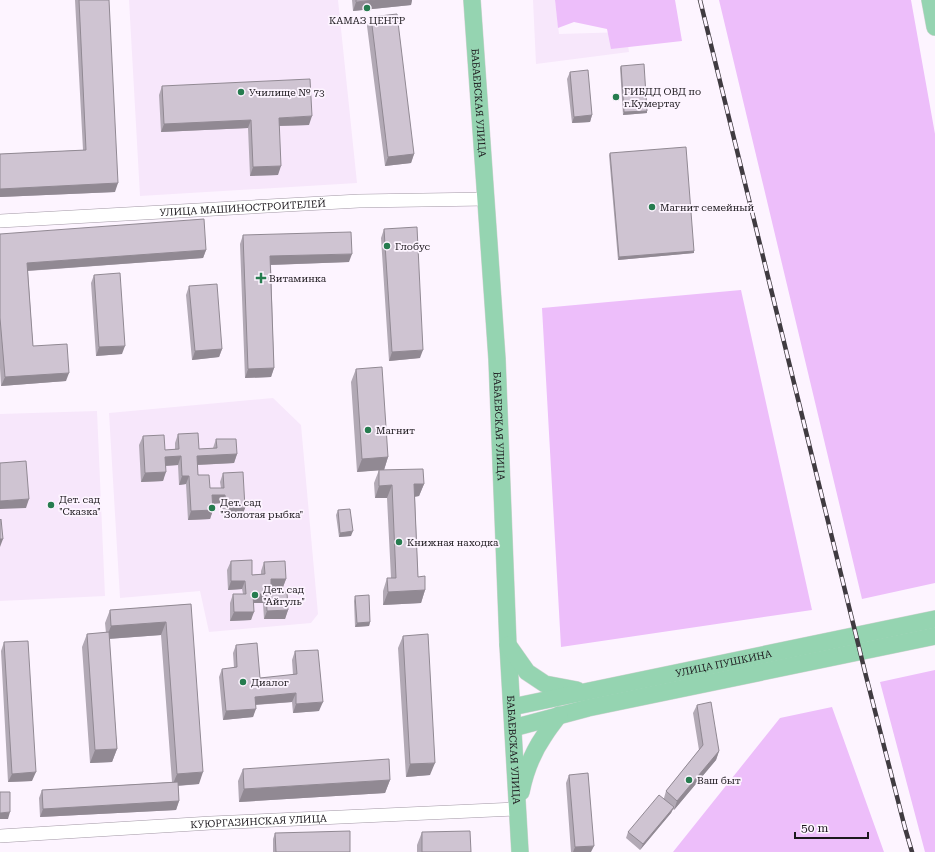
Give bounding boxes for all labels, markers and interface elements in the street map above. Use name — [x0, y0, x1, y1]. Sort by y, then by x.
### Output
marker: КАМАЗ ЦЕНТР — [362, 3, 372, 13]
place label: КАМАЗ ЦЕНТР — [329, 15, 406, 26]
street label: БАБАЕВСКАЯ УЛИЦА — [469, 48, 488, 158]
place label: ГИБДД ОВД по г.Кумертау — [624, 86, 701, 109]
marker: Училище № 73 — [236, 87, 246, 97]
place label: Училище № 73 — [249, 87, 325, 98]
marker: ГИБДД ОВД по г.Кумертау — [611, 92, 621, 102]
street label: УЛИЦА МАШИНОСТРОИТЕЛЕЙ — [159, 198, 327, 218]
marker: Магнит семейный — [647, 202, 657, 212]
place label: Магнит семейный — [660, 202, 754, 213]
marker: Глобус — [382, 241, 392, 251]
place label: Глобус — [395, 241, 431, 252]
marker: Витаминка — [256, 273, 266, 283]
place label: Витаминка — [269, 273, 327, 284]
street label: БАБАЕВСКАЯ УЛИЦА — [491, 371, 507, 481]
marker: Магнит — [363, 425, 373, 435]
place label: Магнит — [376, 425, 415, 436]
place label: Дет. сад "Сказка" — [59, 494, 101, 517]
place label: Дет. сад "Золотая рыбка" — [220, 497, 304, 520]
marker: Дет. сад "Сказка" — [46, 500, 56, 510]
marker: Дет. сад "Золотая рыбка" — [207, 503, 217, 513]
marker: Книжная находка — [394, 537, 404, 547]
place label: Книжная находка — [407, 537, 499, 548]
place label: Дет. сад "Айгуль" — [263, 584, 305, 607]
marker: Дет. сад "Айгуль" — [250, 590, 260, 600]
street label: УЛИЦА ПУШКИНА — [674, 648, 773, 679]
marker: Диалог — [238, 677, 248, 687]
place label: Диалог — [251, 677, 289, 688]
street label: БАБАЕВСКАЯ УЛИЦА — [505, 695, 522, 804]
marker: Ваш быт — [684, 775, 694, 785]
place label: Ваш быт — [697, 775, 741, 786]
street label: КУЮРГАЗИНСКАЯ УЛИЦА — [190, 813, 327, 830]
scale bar — [795, 814, 868, 840]
text: 50 m — [801, 821, 828, 835]

